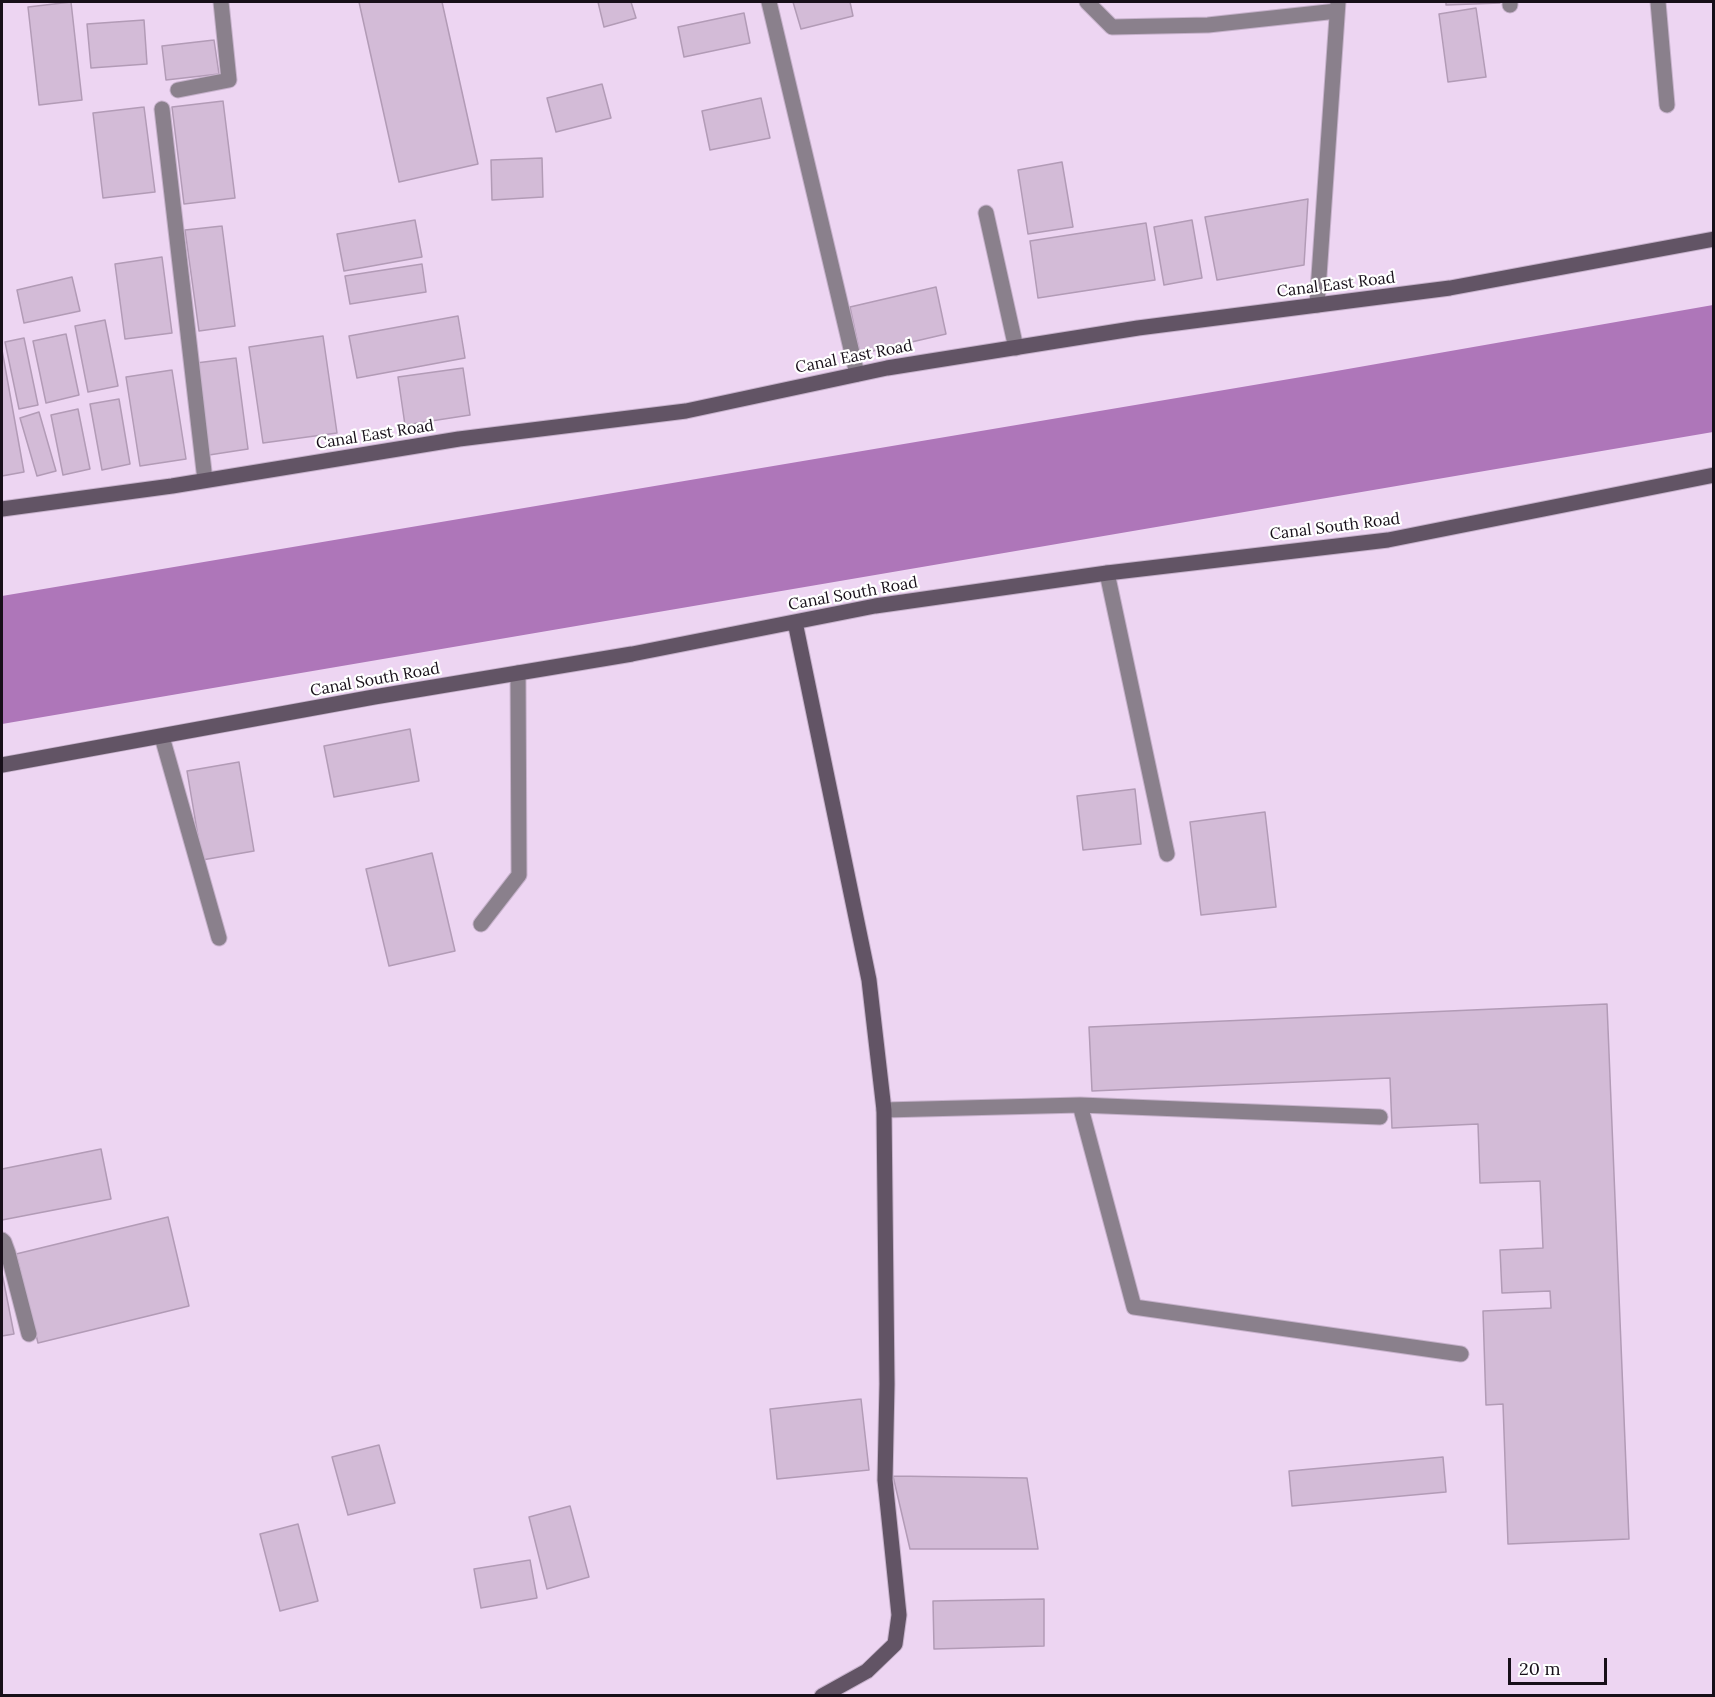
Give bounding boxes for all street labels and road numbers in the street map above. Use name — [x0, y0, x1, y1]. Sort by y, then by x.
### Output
street label: Canal East Road — [1276, 268, 1396, 302]
street label: Canal East Road — [794, 336, 914, 378]
street label: Canal East Road — [315, 416, 435, 454]
street label: Canal South Road — [1269, 509, 1401, 545]
street label: Canal South Road — [787, 573, 919, 615]
street label: Canal South Road — [309, 659, 441, 701]

